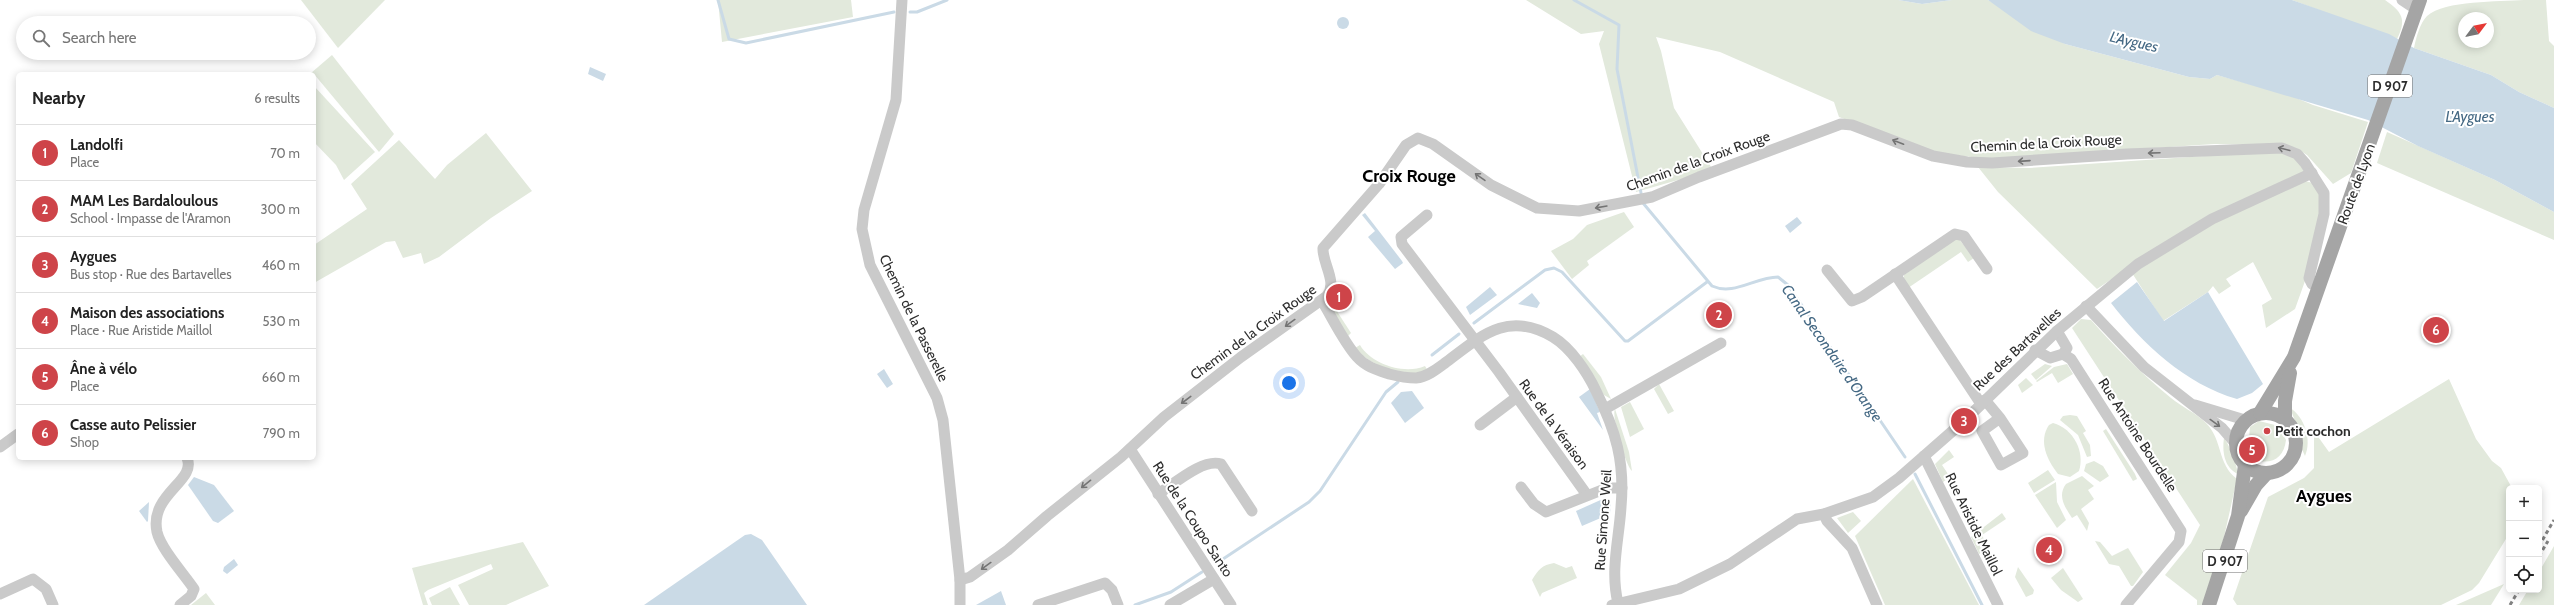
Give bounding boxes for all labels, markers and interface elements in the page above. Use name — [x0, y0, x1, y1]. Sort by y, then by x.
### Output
north arrow — [2458, 12, 2494, 48]
search box — [16, 16, 316, 60]
icon: search — [30, 27, 52, 49]
water label: L'Aygues — [2108, 28, 2160, 56]
text: Search here — [62, 29, 137, 47]
road number: D 907 — [2368, 75, 2412, 97]
text: Nearby — [32, 88, 85, 108]
text: 6 results — [254, 90, 300, 106]
water label: L'Aygues — [2446, 108, 2495, 126]
street label: Chemin de la Croix Rouge — [1624, 127, 1772, 195]
street label: Chemin de la Croix Rouge — [1970, 130, 2122, 156]
text: Landolfi — [70, 136, 123, 154]
one-way arrow — [1892, 138, 1904, 146]
street label: Route de Lyon — [2333, 141, 2379, 227]
text: 1 — [43, 145, 47, 161]
text: 70 m — [270, 145, 300, 161]
one-way arrow — [2277, 145, 2290, 152]
one-way arrow — [2148, 149, 2161, 157]
text: Place — [70, 154, 99, 170]
one-way arrow — [2018, 157, 2031, 164]
district label: Croix Rouge — [1362, 165, 1456, 187]
one-way arrow — [1475, 173, 1486, 181]
text: MAM Les Bardaloulous — [70, 192, 218, 210]
text: 2 — [42, 201, 48, 217]
text: 300 m — [260, 201, 300, 217]
one-way arrow — [1595, 203, 1608, 211]
text: School · Impasse de l'Aramon — [70, 210, 231, 226]
text: Aygues — [70, 248, 117, 266]
street label: Chemin de la Passerelle — [875, 251, 953, 385]
text: 3 — [41, 257, 49, 273]
text: 460 m — [262, 257, 300, 273]
text: Bus stop · Rue des Bartavelles — [70, 266, 232, 282]
street label: Chemin de la Croix Rouge — [1186, 280, 1320, 384]
water label: Canal Secondaire d'Orange — [1778, 281, 1886, 425]
pin: 1 — [1326, 282, 1352, 312]
pin: 2 — [1706, 300, 1732, 330]
street label: Rue des Bartavelles — [1969, 303, 2065, 394]
text: Maison des associations — [70, 304, 224, 322]
text: 4 — [41, 313, 49, 329]
text: 530 m — [263, 313, 300, 329]
pin: 6 — [2423, 315, 2449, 345]
one-way arrow — [1285, 319, 1296, 327]
text: Place · Rue Aristide Maillol — [70, 322, 212, 338]
text: Âne à vélo — [70, 360, 137, 378]
text: 5 — [42, 369, 48, 385]
text: 660 m — [262, 369, 300, 385]
your location — [1279, 373, 1299, 393]
street label: Rue de la Véraison — [1515, 375, 1593, 473]
street label: Rue Antoine Bourdelle — [2094, 375, 2182, 495]
text: Place — [70, 378, 99, 394]
one-way arrow — [1180, 396, 1191, 405]
pin: 3 — [1951, 406, 1977, 436]
text: Casse auto Pelissier — [70, 416, 196, 434]
one-way arrow — [2209, 419, 2220, 427]
place label: Petit cochon — [2275, 422, 2351, 440]
text: 6 — [41, 425, 49, 441]
text: 790 m — [263, 425, 300, 441]
marker: Petit cochon — [2262, 426, 2272, 436]
text: Shop — [70, 434, 99, 450]
pin: 5 — [2239, 435, 2265, 465]
street label: Rue de la Coupo Santo — [1149, 458, 1237, 580]
street label: Rue Simone Weil — [1590, 468, 1616, 571]
street label: Rue Aristide Maillol — [1941, 470, 2007, 579]
one-way arrow — [1081, 480, 1092, 488]
district label: Aygues — [2296, 485, 2352, 507]
map controls — [2506, 485, 2542, 593]
button: + — [2506, 485, 2542, 521]
button: − — [2506, 521, 2542, 557]
pin: 4 — [2036, 535, 2062, 565]
road number: D 907 — [2203, 550, 2247, 572]
button: locate — [2506, 557, 2542, 593]
one-way arrow — [980, 562, 991, 570]

